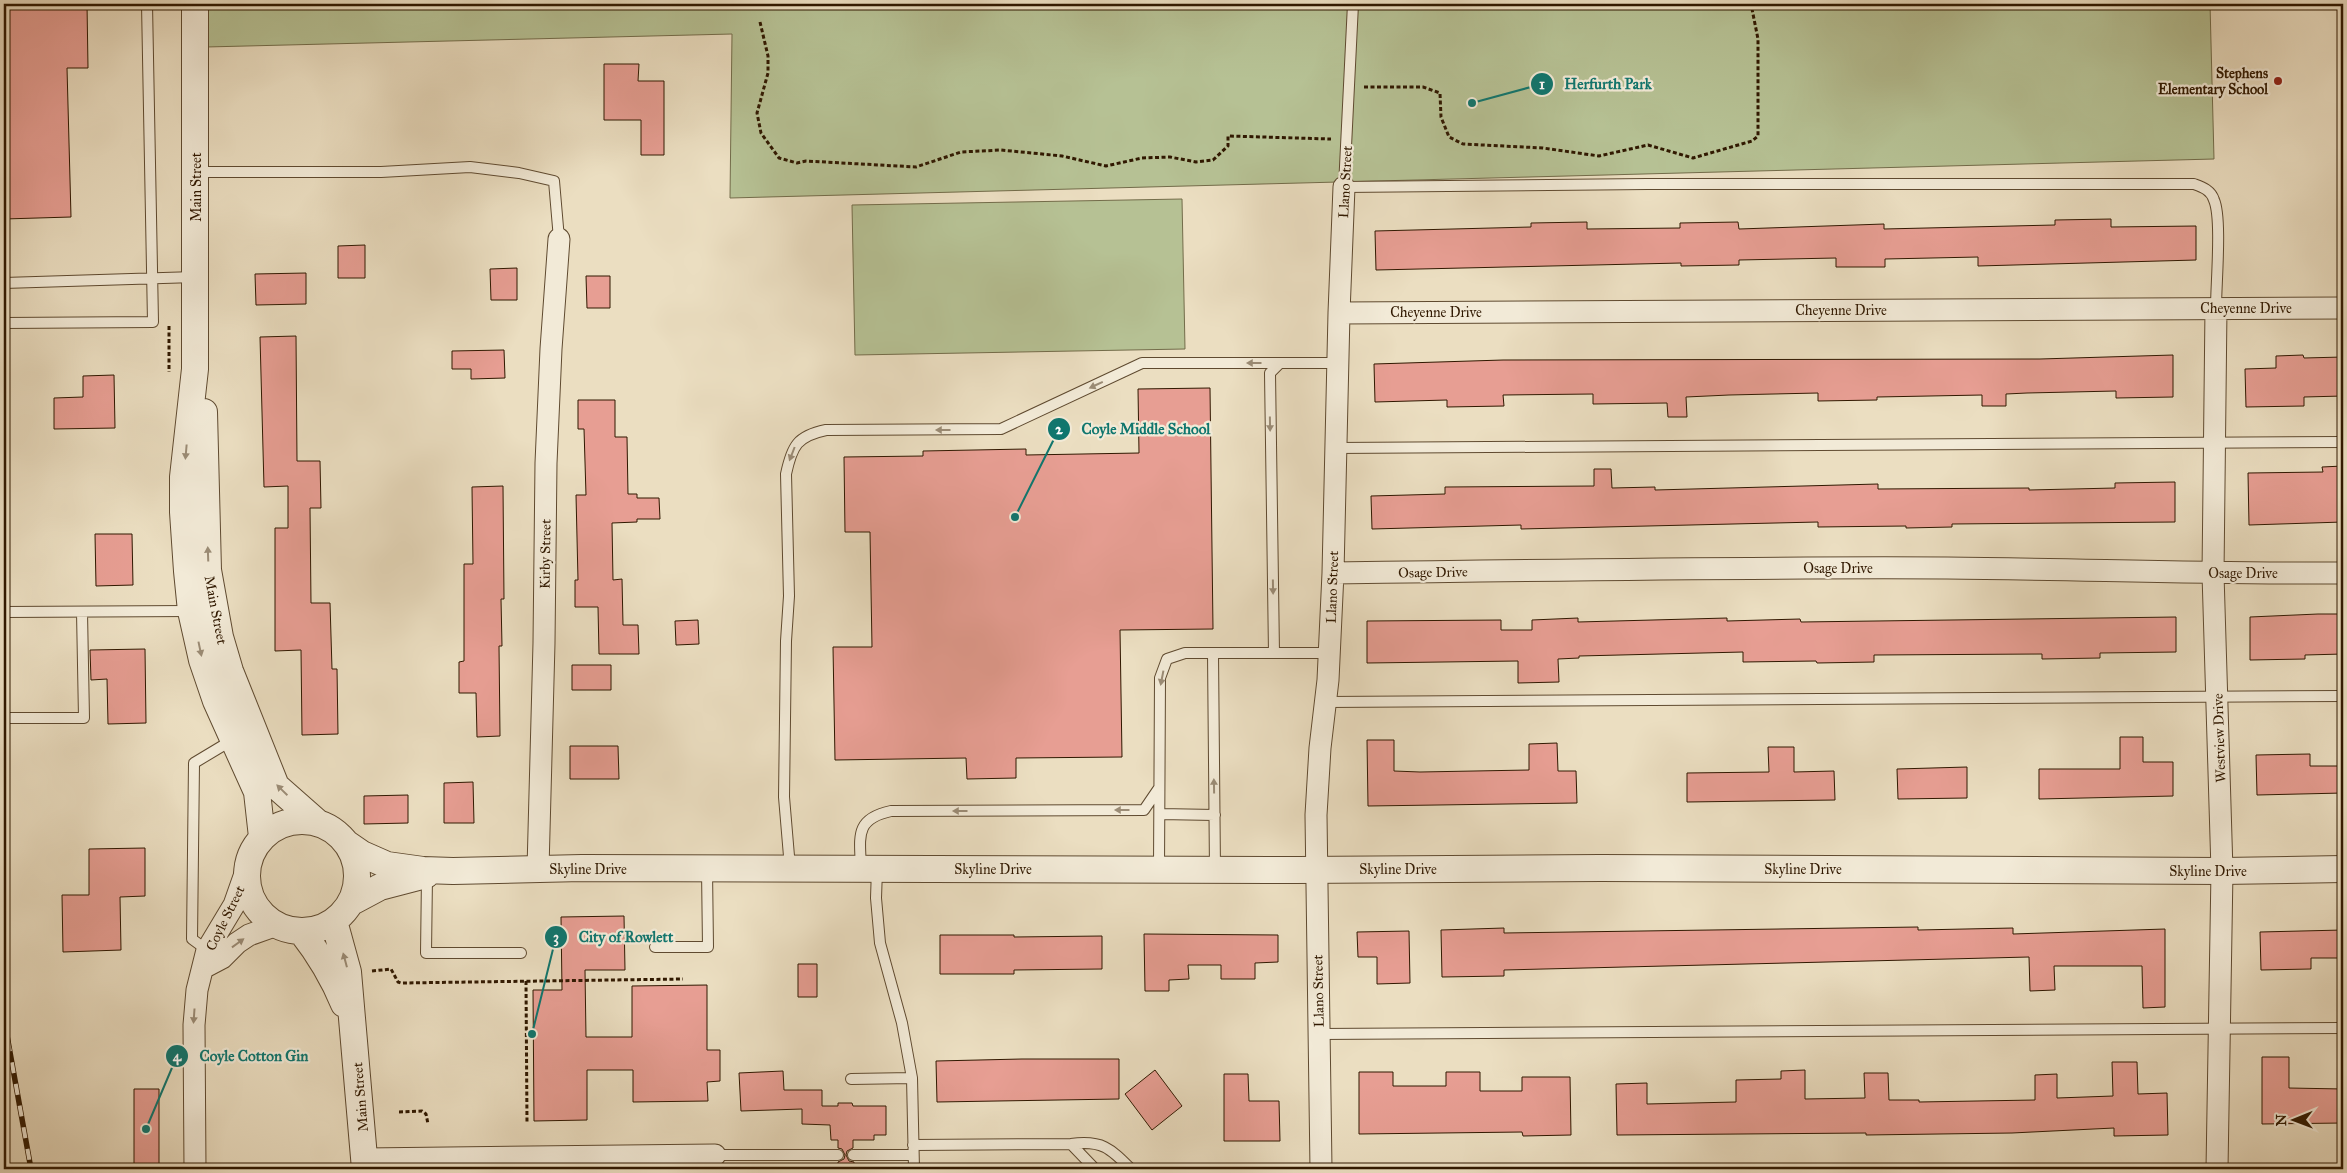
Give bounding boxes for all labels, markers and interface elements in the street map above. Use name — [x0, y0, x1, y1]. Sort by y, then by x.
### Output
place label: Stephens Elementary School — [2158, 65, 2269, 99]
callout: Herfurth Park — [1530, 69, 1662, 99]
text: 1 — [1539, 75, 1545, 93]
text: Herfurth Park — [1564, 75, 1653, 93]
marker: Stephens Elementary School — [2272, 75, 2284, 87]
street label: Llano Street — [1335, 145, 1356, 219]
street label: Main Street — [188, 152, 205, 222]
street label: Cheyenne Drive — [2200, 300, 2292, 317]
street label: Cheyenne Drive — [1795, 302, 1887, 319]
street label: Cheyenne Drive — [1390, 304, 1482, 321]
one-way arrow — [1245, 359, 1261, 367]
one-way arrow — [1089, 381, 1103, 389]
callout: Coyle Middle School — [1047, 414, 1220, 444]
one-way arrow — [1267, 416, 1275, 432]
text: 2 — [1055, 420, 1063, 438]
text: Coyle Middle School — [1082, 420, 1211, 439]
one-way arrow — [935, 426, 951, 434]
one-way arrow — [181, 445, 189, 461]
one-way arrow — [788, 447, 796, 462]
street label: Kirby Street — [536, 519, 555, 589]
one-way arrow — [203, 546, 211, 562]
street label: Llano Street — [1323, 550, 1342, 624]
street label: Osage Drive — [1803, 560, 1873, 577]
street label: Osage Drive — [1398, 563, 1468, 582]
street label: Osage Drive — [2208, 565, 2278, 582]
street label: Main Street — [201, 574, 230, 646]
one-way arrow — [1269, 579, 1277, 595]
one-way arrow — [196, 641, 204, 656]
one-way arrow — [1157, 670, 1165, 686]
street label: Westview Drive — [2209, 693, 2230, 783]
one-way arrow — [1210, 778, 1218, 794]
one-way arrow — [276, 784, 288, 796]
one-way arrow — [1114, 806, 1130, 814]
one-way arrow — [952, 807, 968, 815]
street label: Skyline Drive — [549, 861, 627, 878]
street label: Skyline Drive — [954, 861, 1032, 878]
street label: Skyline Drive — [1359, 861, 1437, 878]
street label: Skyline Drive — [1764, 861, 1842, 878]
street label: Skyline Drive — [2169, 863, 2247, 880]
street label: Coyle Street — [202, 883, 249, 954]
callout: City of Rowlett — [544, 922, 683, 952]
text: 3 — [553, 928, 559, 947]
text: City of Rowlett — [579, 928, 674, 947]
one-way arrow — [231, 938, 245, 948]
one-way arrow — [340, 952, 348, 967]
street label: Llano Street — [1309, 954, 1328, 1027]
one-way arrow — [190, 1008, 198, 1024]
callout: Coyle Cotton Gin — [164, 1041, 318, 1071]
text: 4 — [173, 1047, 182, 1066]
text: Coyle Cotton Gin — [200, 1047, 309, 1066]
street label: Main Street — [349, 1062, 372, 1132]
north arrow — [2270, 1096, 2320, 1146]
text: N — [2273, 1114, 2290, 1126]

